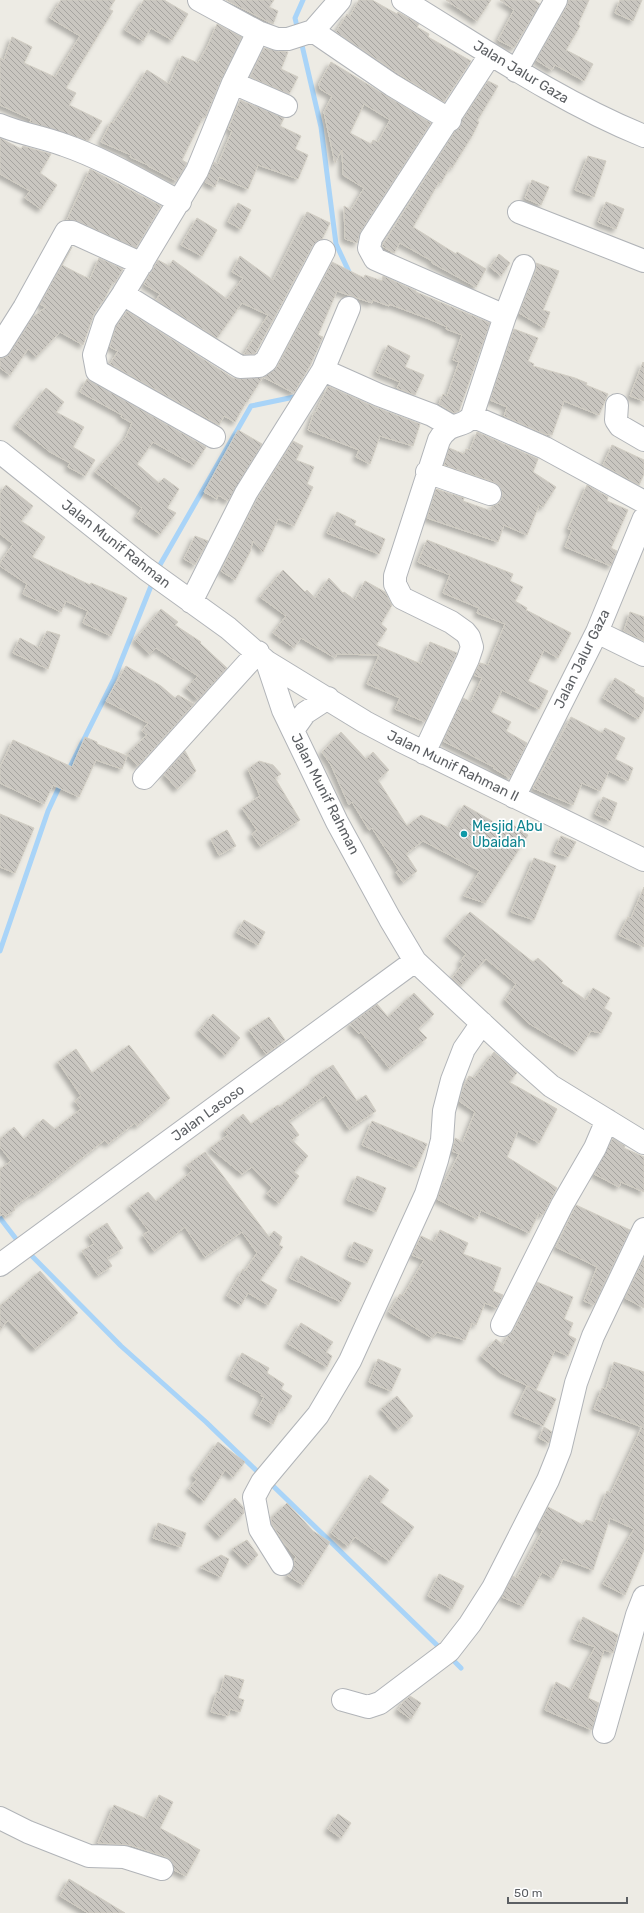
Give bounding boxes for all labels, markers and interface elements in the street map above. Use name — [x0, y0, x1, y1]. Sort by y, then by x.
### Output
street label: Jalan Jalur Gaza — [470, 37, 572, 107]
street label: Jalan Munif Rahman — [58, 496, 174, 592]
street label: Jalan Jalur Gaza — [551, 607, 613, 711]
street label: Jalan Munif Rahman II — [384, 727, 522, 805]
street label: Jalan Munif Rahman — [287, 731, 363, 857]
place label: Mesjid Abu Ubaidah — [472, 818, 543, 851]
marker: Mesjid Abu Ubaidah — [459, 829, 469, 839]
street label: Jalan Lasoso — [168, 1081, 248, 1145]
scale bar — [508, 1879, 627, 1905]
text: 50 m — [514, 1886, 542, 1900]

